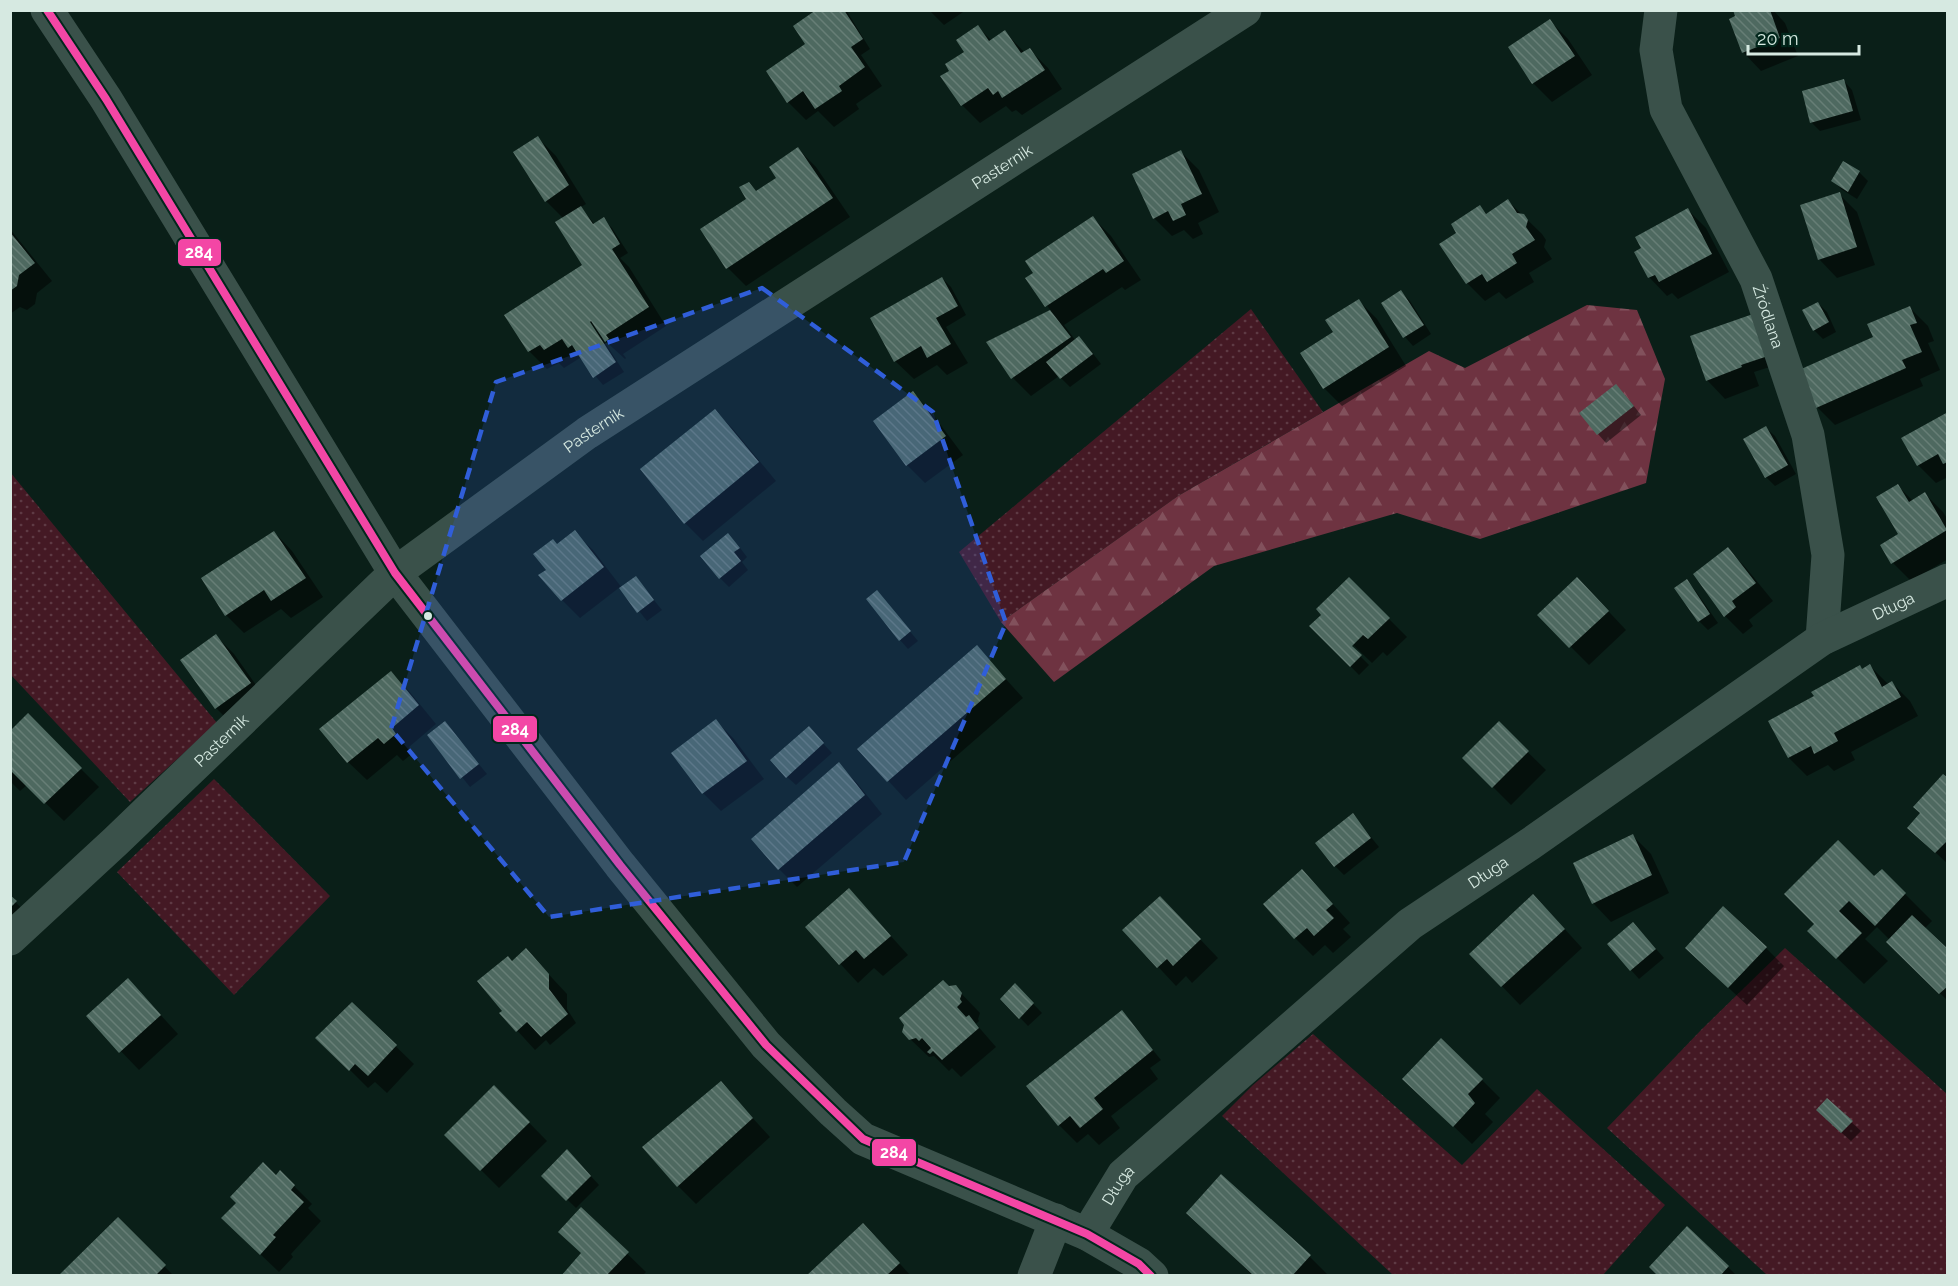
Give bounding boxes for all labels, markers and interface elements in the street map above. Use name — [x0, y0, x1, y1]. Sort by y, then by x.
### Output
scale bar — [1748, 18, 1859, 56]
text: 20 m — [1757, 28, 1799, 49]
street label: Pasternik — [968, 140, 1036, 193]
line badge: 284 — [177, 238, 222, 267]
text: 284 — [185, 243, 213, 262]
street label: Źródlana — [1749, 282, 1788, 351]
street label: Pasternik — [560, 402, 627, 456]
street label: Długa — [1869, 588, 1917, 624]
unlabelled marker — [422, 610, 434, 622]
street label: Pasternik — [190, 709, 252, 770]
line badge: 284 — [492, 715, 538, 743]
text: 284 — [501, 720, 529, 739]
street label: Długa — [1464, 852, 1512, 892]
line badge: 284 — [871, 1138, 917, 1167]
text: 284 — [880, 1143, 908, 1162]
street label: Długa — [1098, 1161, 1138, 1208]

